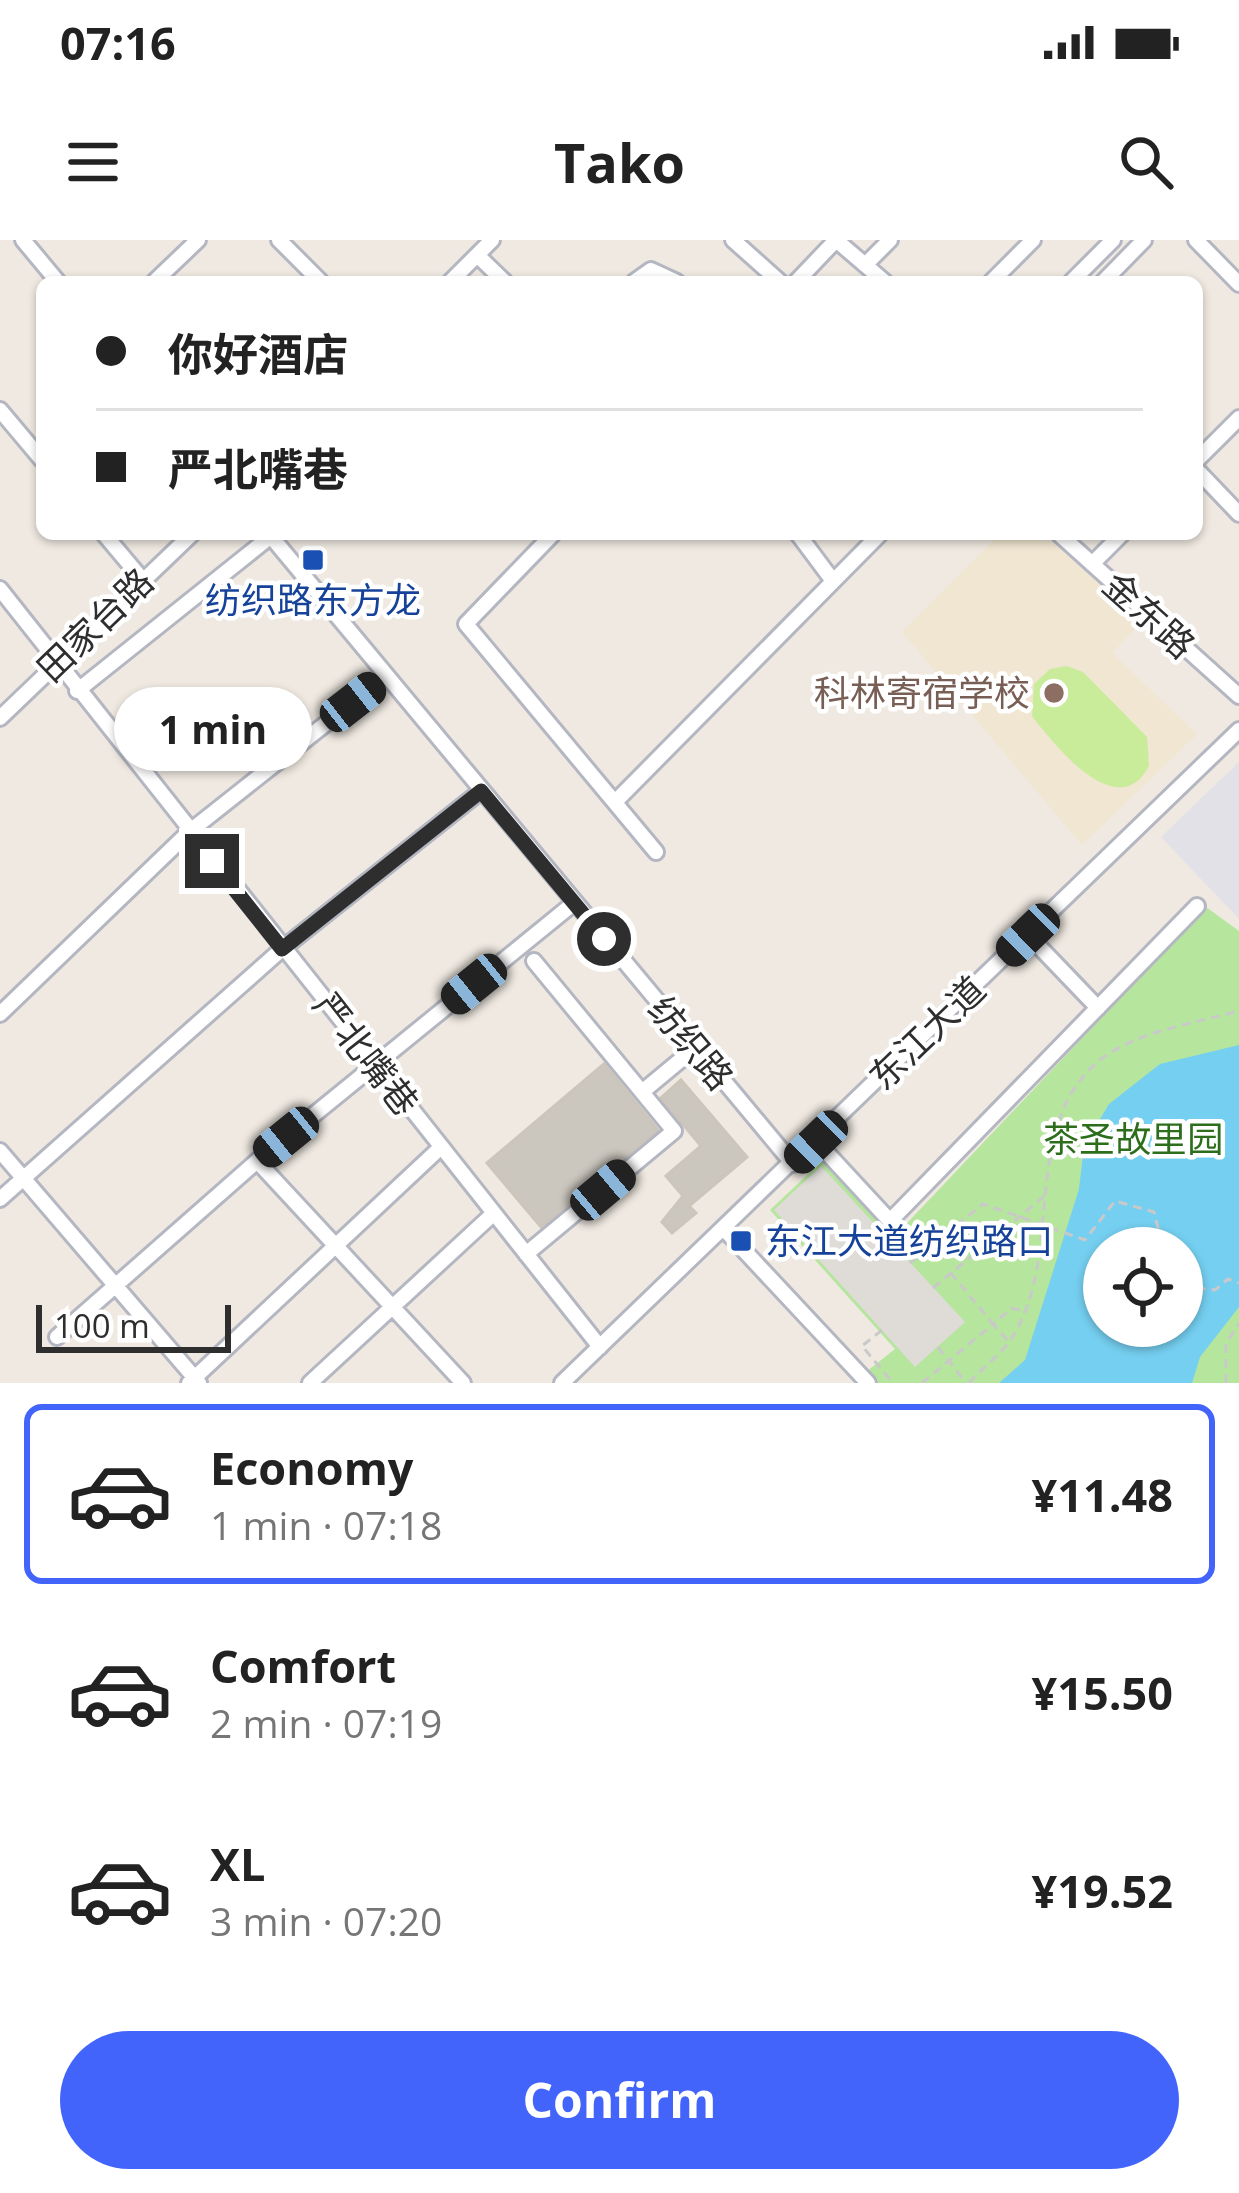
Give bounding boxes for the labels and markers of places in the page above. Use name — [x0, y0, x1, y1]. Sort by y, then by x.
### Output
marker: 纺织路东方龙 — [300, 547, 326, 573]
place label: 纺织路东方龙 — [205, 575, 421, 624]
place label: 科林寄宿学校 — [814, 668, 1030, 717]
marker: 科林寄宿学校 — [1041, 680, 1067, 706]
place label: 东江大道纺织路口 — [765, 1216, 1053, 1265]
marker: 东江大道纺织路口 — [728, 1228, 754, 1254]

